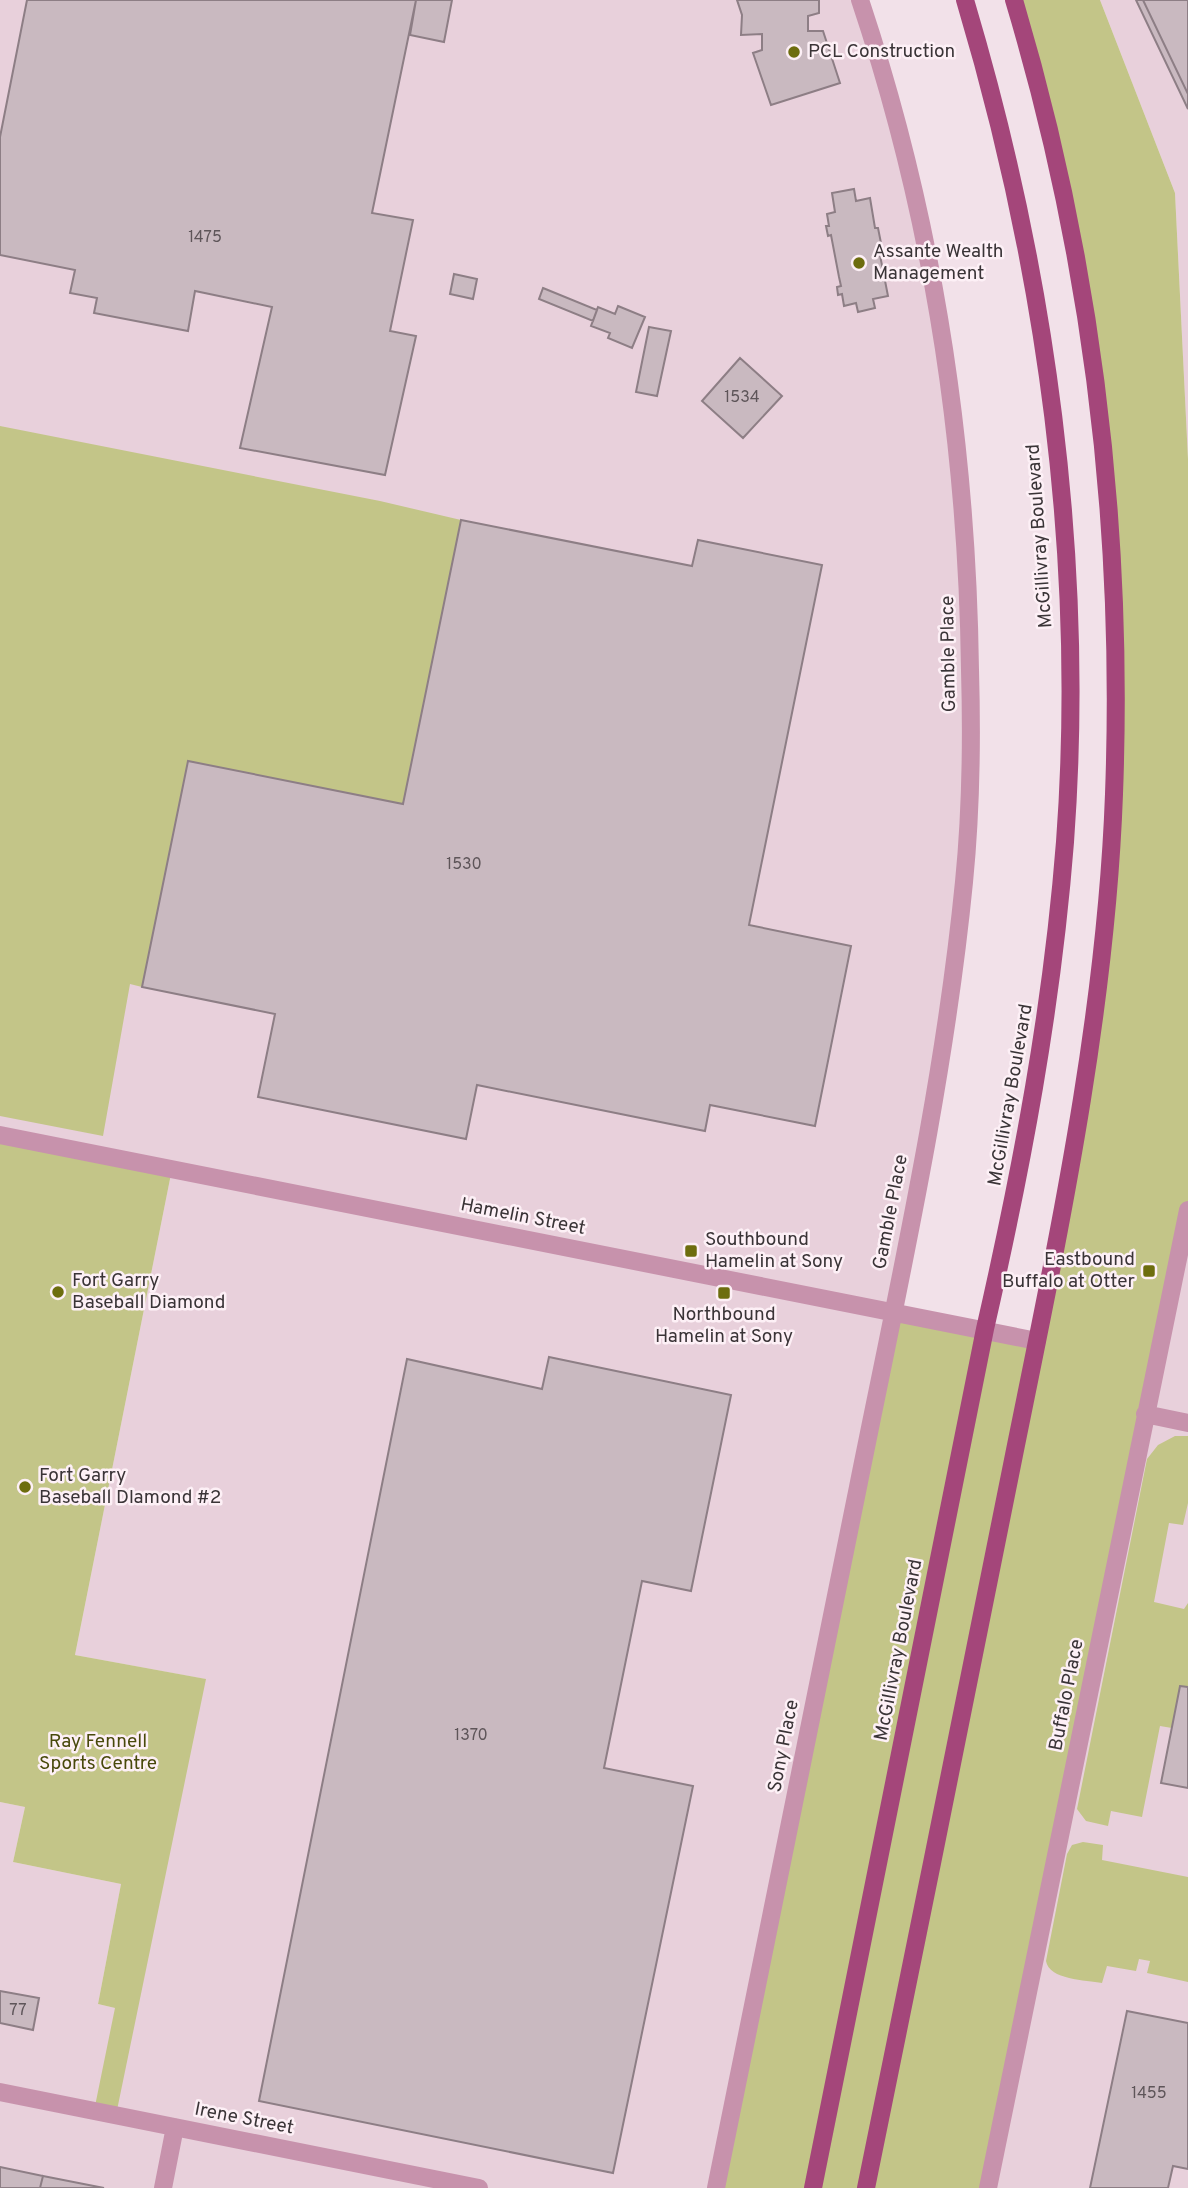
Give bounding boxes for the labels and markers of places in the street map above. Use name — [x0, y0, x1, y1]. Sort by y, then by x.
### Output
place label: PCL Construction — [808, 40, 955, 64]
marker: PCL Construction — [786, 44, 802, 60]
place label: Assante Wealth Management — [873, 240, 1004, 286]
marker: Assante Wealth Management — [851, 255, 867, 271]
place label: Southbound Hamelin at Sony — [705, 1228, 843, 1274]
marker: Southbound Hamelin at Sony — [683, 1243, 699, 1259]
place label: Eastbound Buffalo at Otter — [1002, 1248, 1136, 1294]
marker: Eastbound Buffalo at Otter — [1141, 1263, 1157, 1279]
place label: Fort Garry Baseball Diamond — [72, 1269, 226, 1315]
marker: Fort Garry Baseball Diamond — [50, 1284, 66, 1300]
marker: Northbound Hamelin at Sony — [716, 1285, 732, 1301]
place label: Northbound Hamelin at Sony — [655, 1303, 793, 1349]
place label: Fort Garry Baseball DIamond #2 — [39, 1464, 221, 1510]
marker: Fort Garry Baseball DIamond #2 — [17, 1479, 33, 1495]

